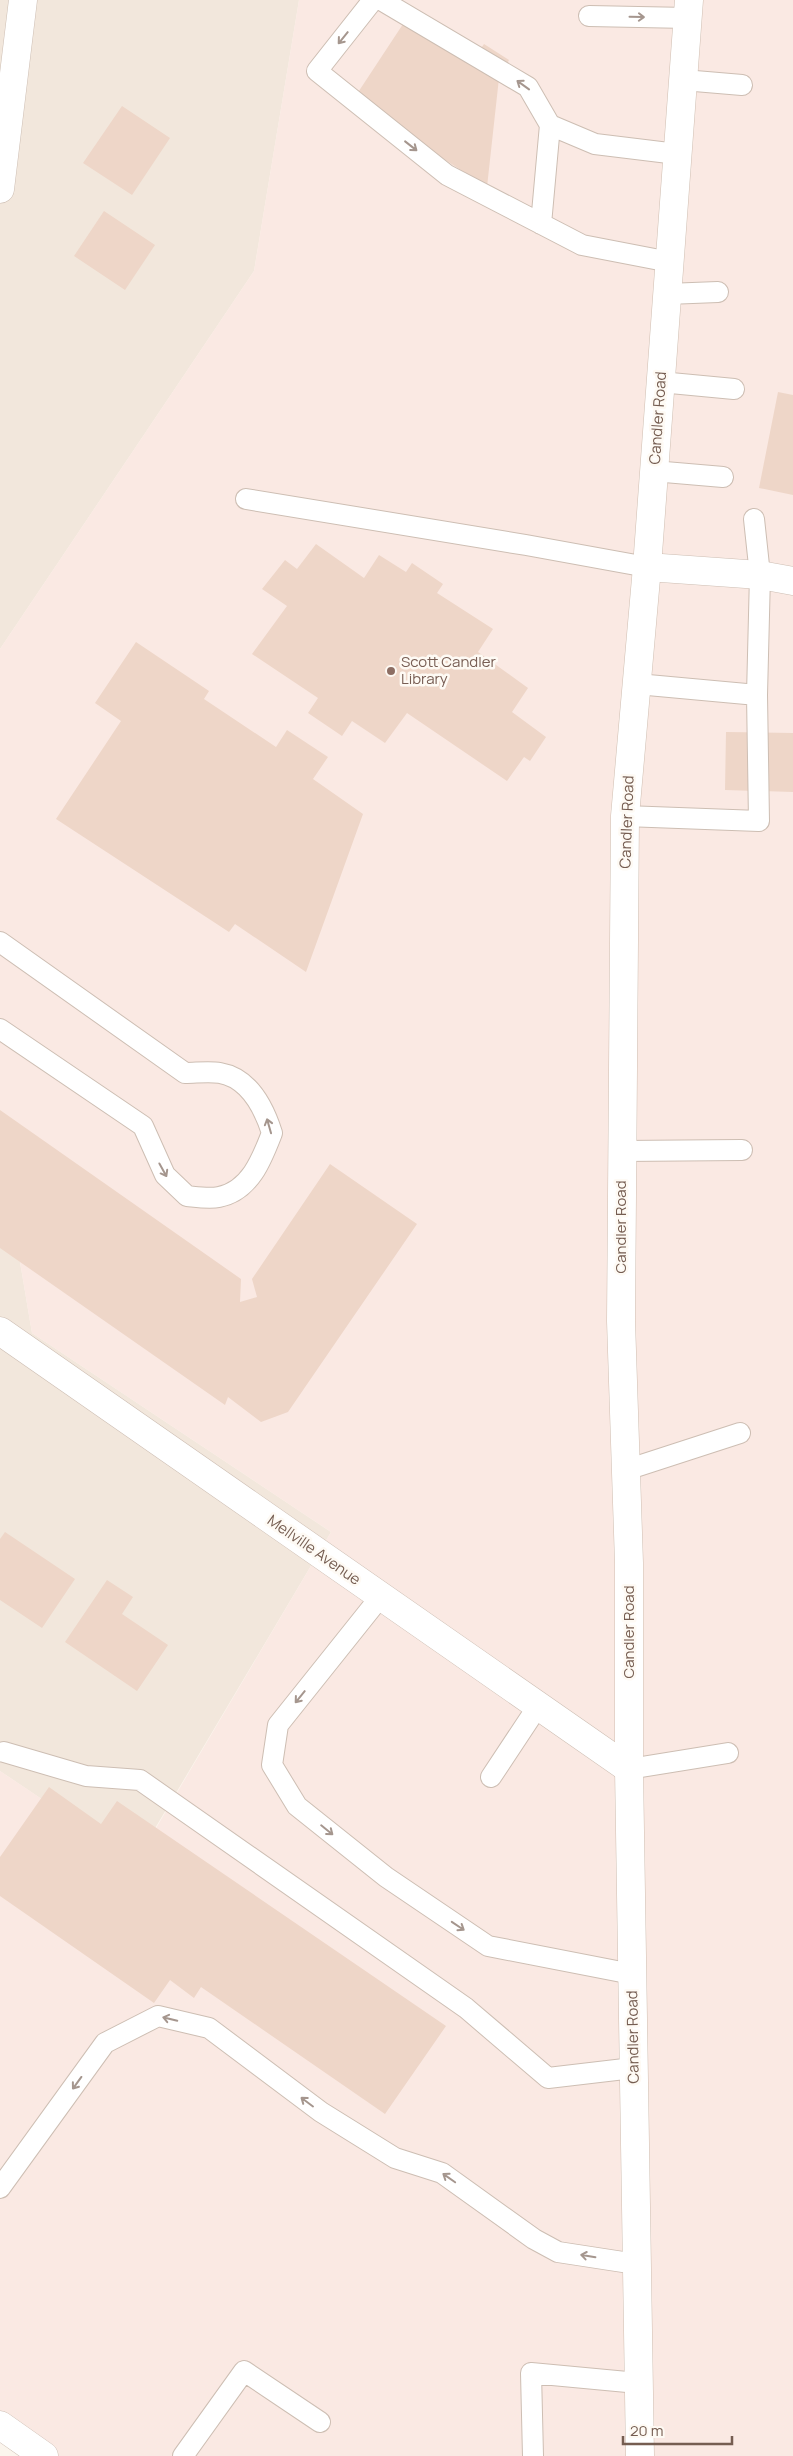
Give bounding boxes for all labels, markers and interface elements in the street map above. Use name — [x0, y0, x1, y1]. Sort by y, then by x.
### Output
one-way arrow — [629, 12, 645, 22]
one-way arrow — [337, 31, 348, 44]
one-way arrow — [516, 80, 530, 90]
one-way arrow — [404, 140, 417, 151]
street label: Candler Road — [644, 371, 671, 465]
place label: Scott Candler Library — [401, 651, 496, 689]
marker: Scott Candler Library — [385, 665, 397, 677]
street label: Candler Road — [614, 775, 639, 869]
one-way arrow — [264, 1118, 274, 1134]
one-way arrow — [158, 1163, 168, 1178]
street label: Candler Road — [610, 1180, 631, 1274]
street label: Mellville Avenue — [263, 1510, 365, 1590]
street label: Candler Road — [618, 1585, 639, 1679]
one-way arrow — [294, 1690, 305, 1703]
one-way arrow — [320, 1825, 333, 1836]
one-way arrow — [451, 1921, 465, 1931]
street label: Candler Road — [621, 1990, 644, 2084]
one-way arrow — [162, 2014, 178, 2023]
one-way arrow — [72, 2076, 82, 2090]
one-way arrow — [301, 2096, 314, 2107]
one-way arrow — [442, 2173, 456, 2183]
one-way arrow — [581, 2251, 597, 2261]
scale bar — [623, 2414, 732, 2446]
text: 20 m — [630, 2420, 663, 2441]

